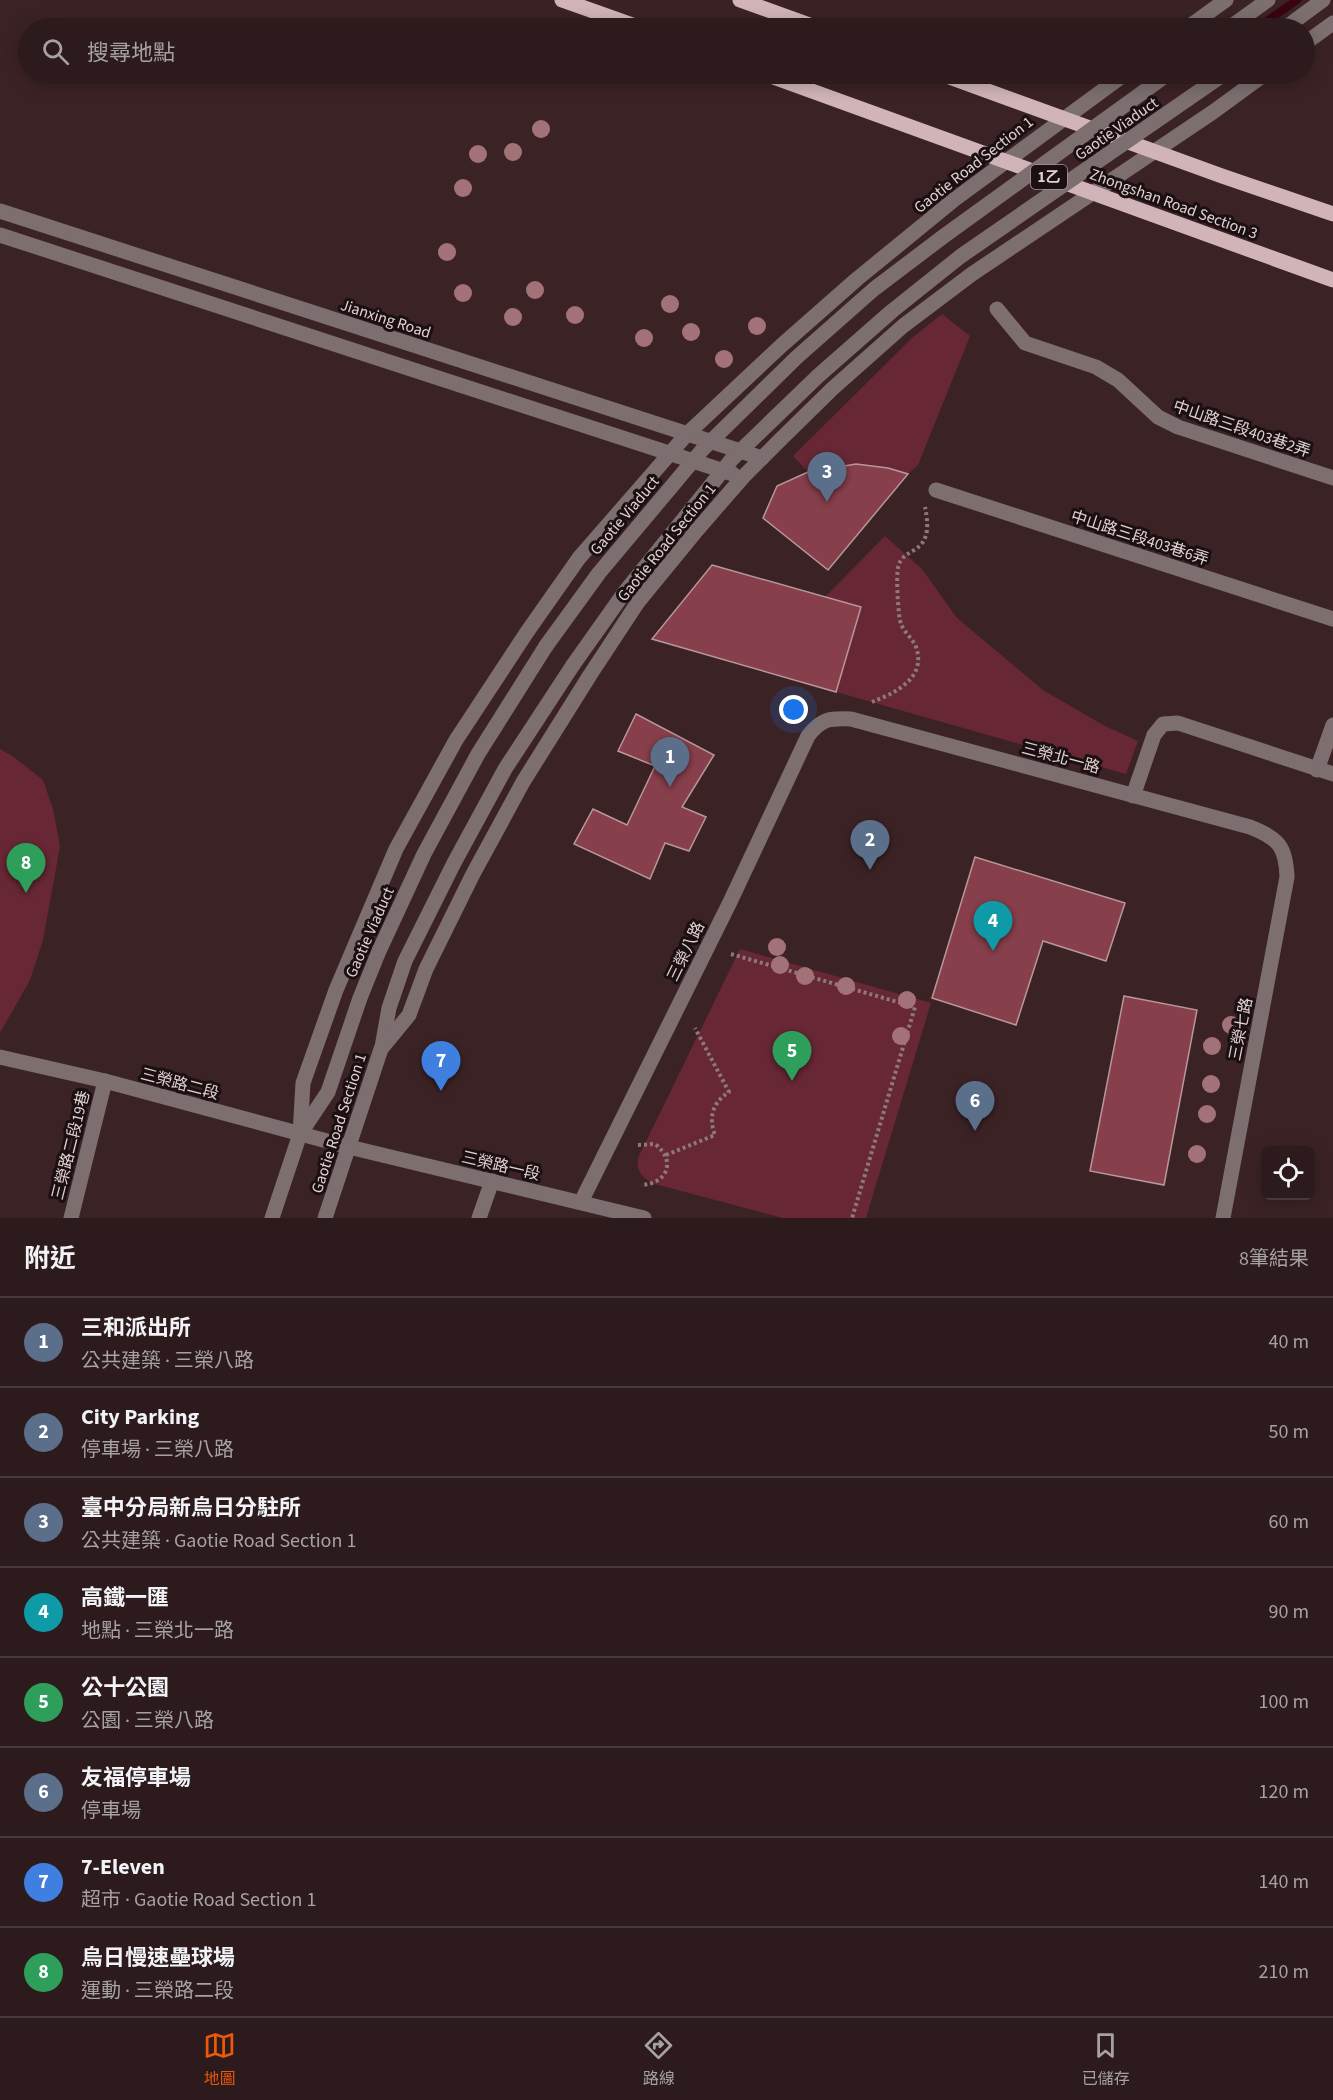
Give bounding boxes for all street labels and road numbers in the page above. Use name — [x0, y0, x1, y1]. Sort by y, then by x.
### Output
street label: Gaotie Viaduct — [1070, 92, 1163, 166]
street label: Gaotie Road Section 1 — [909, 111, 1038, 218]
street label: Zhongshan Road Section 3 — [1087, 163, 1261, 245]
road number: 1乙 — [1031, 165, 1067, 189]
street label: Jianxing Road — [338, 294, 434, 344]
street label: 中山路三段403巷2弄 — [1170, 395, 1313, 463]
street label: Gaotie Viaduct — [585, 471, 665, 560]
street label: Gaotie Road Section 1 — [612, 479, 721, 606]
street label: 中山路三段403巷6弄 — [1068, 505, 1211, 571]
street label: 三榮北一路 — [1019, 737, 1102, 779]
street label: Gaotie Viaduct — [340, 883, 400, 981]
street label: 三榮八路 — [662, 918, 710, 985]
street label: 三榮七路 — [1224, 996, 1258, 1063]
street label: Gaotie Road Section 1 — [306, 1050, 372, 1196]
street label: 三榮路二段 — [138, 1063, 221, 1105]
street label: 三榮路二段19巷 — [47, 1088, 95, 1202]
street label: 三榮路一段 — [459, 1146, 542, 1186]

